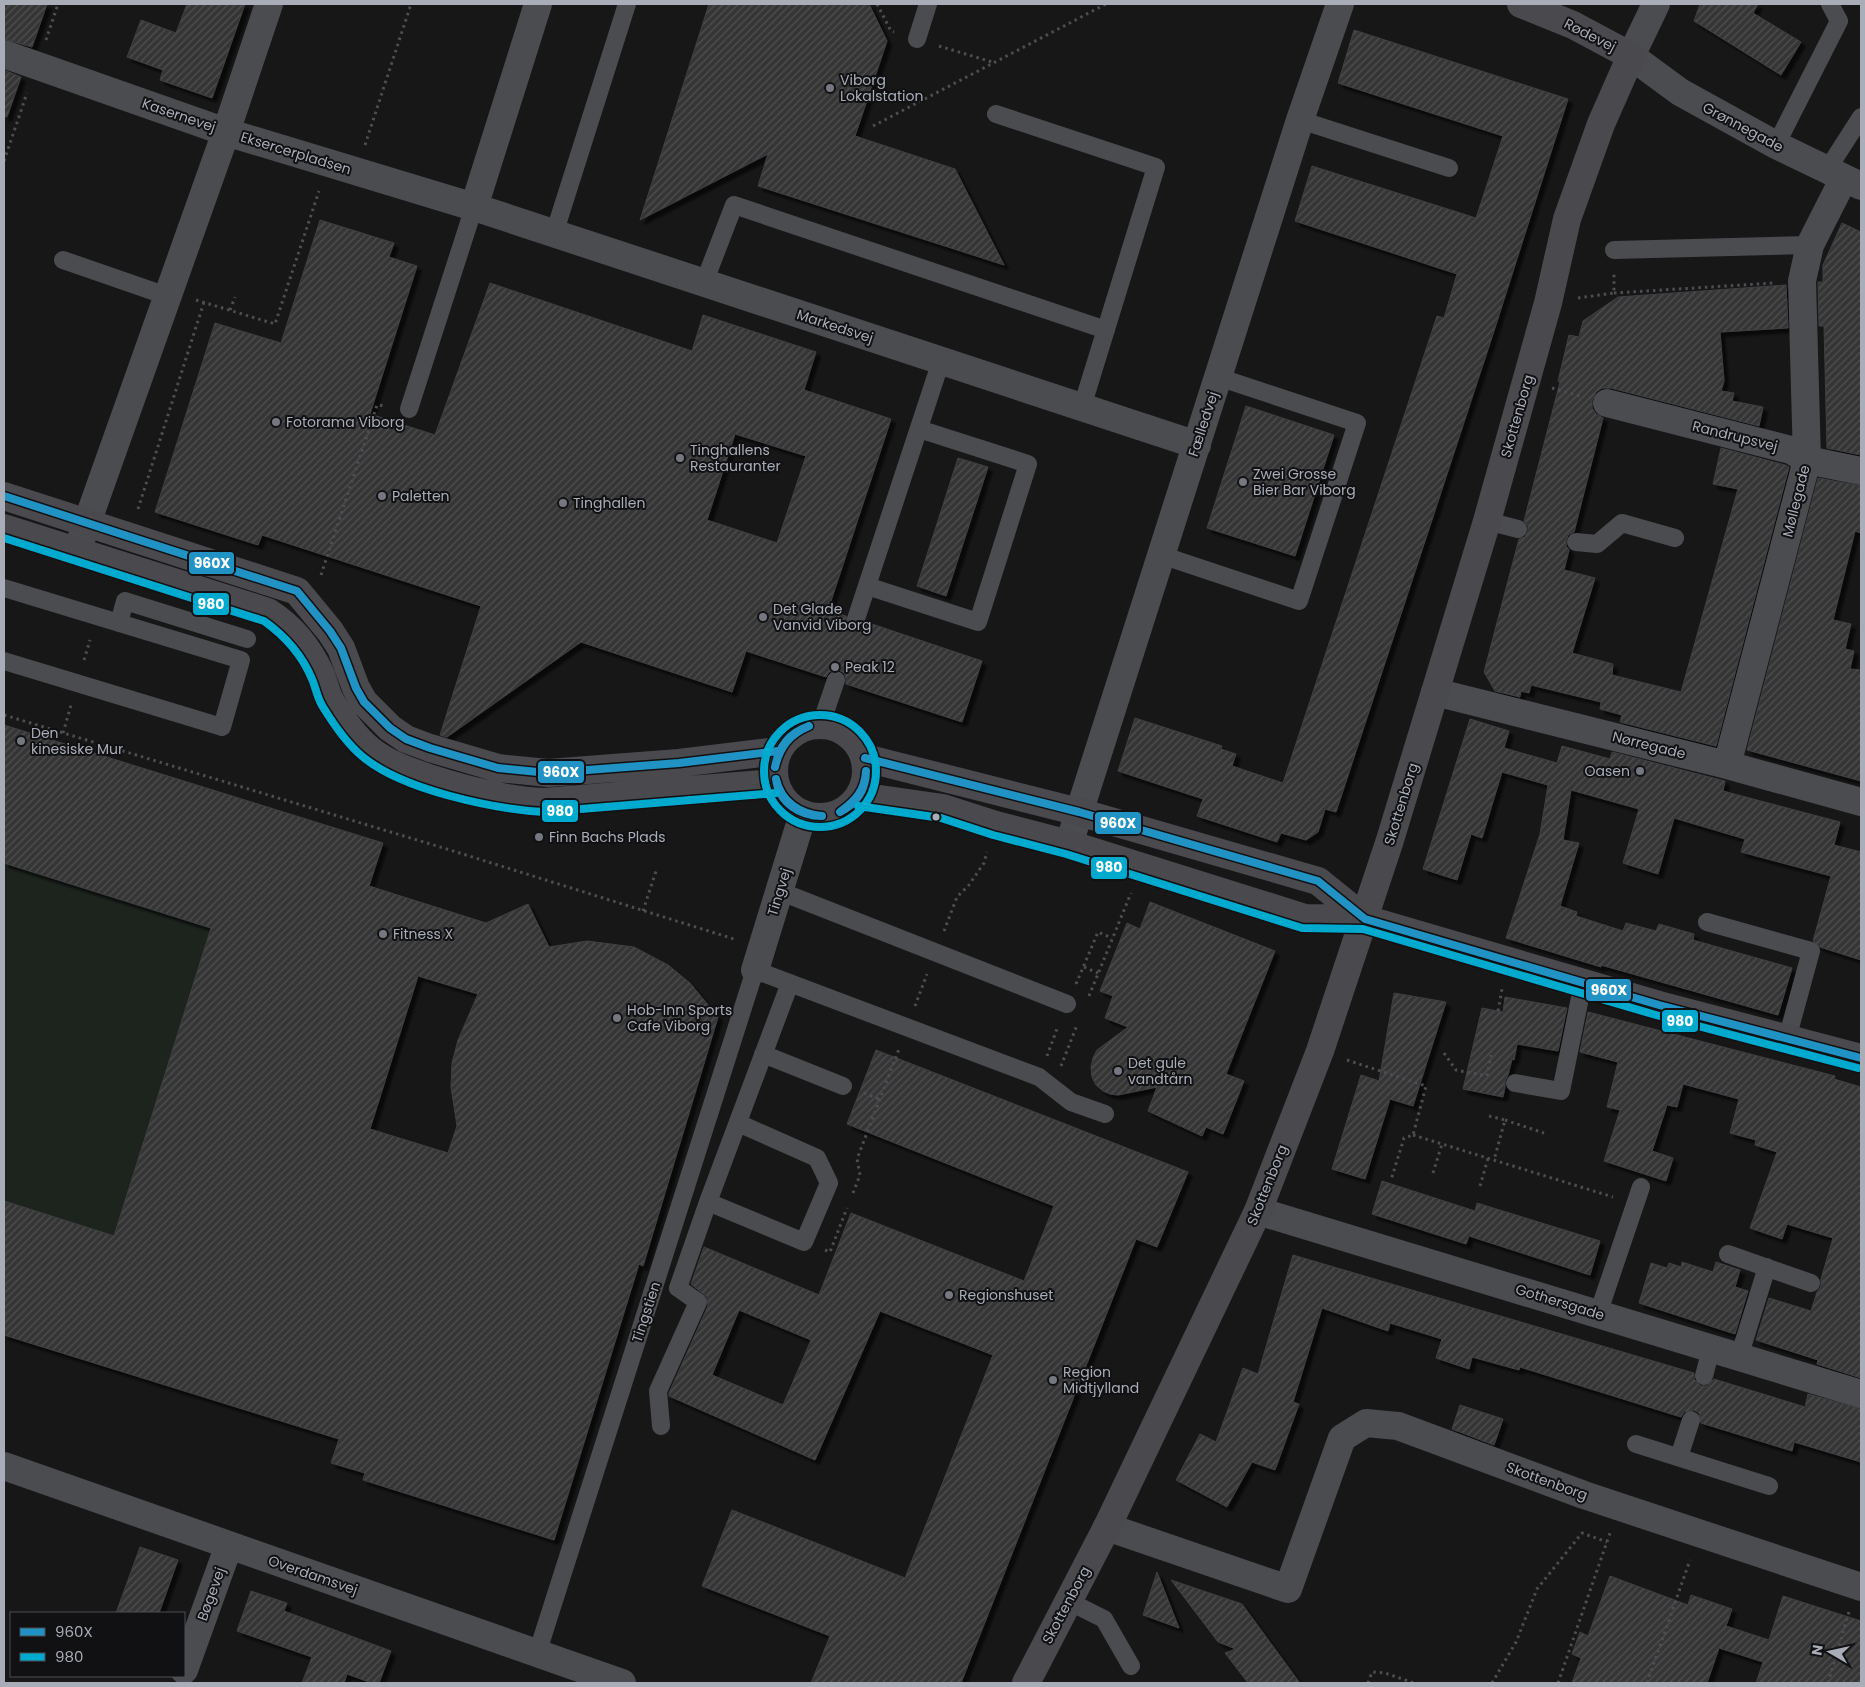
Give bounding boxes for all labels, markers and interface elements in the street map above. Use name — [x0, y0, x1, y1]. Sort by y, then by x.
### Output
street label: Rødevej — [1561, 13, 1619, 57]
place label: Viborg Lokalstation — [840, 70, 923, 106]
marker: Viborg Lokalstation — [824, 82, 836, 94]
street label: Kasernevej — [139, 93, 219, 137]
street label: Grønnegade — [1699, 97, 1787, 157]
street label: Eksercerpladsen — [238, 127, 354, 179]
street label: Markedsvej — [794, 304, 876, 348]
street label: Skottenborg — [1496, 372, 1538, 460]
street label: Fælledvej — [1183, 389, 1223, 459]
place label: Fotorama Viborg — [286, 412, 404, 432]
marker: Fotorama Viborg — [270, 416, 282, 428]
street label: Randrupsvej — [1690, 416, 1780, 456]
place label: Tinghallens Restauranter — [690, 440, 781, 476]
marker: Tinghallens Restauranter — [674, 452, 686, 464]
street label: Møllegade — [1777, 463, 1815, 539]
place label: Zwei Grosse Bier Bar Viborg — [1253, 464, 1356, 500]
marker: Zwei Grosse Bier Bar Viborg — [1237, 476, 1249, 488]
place label: Paletten — [392, 486, 450, 506]
marker: Paletten — [376, 490, 388, 502]
place label: Tinghallen — [573, 493, 645, 513]
marker: Tinghallen — [557, 497, 569, 509]
line badge: 960X — [188, 551, 235, 575]
text: 960X — [194, 553, 230, 573]
line badge: 980 — [192, 592, 230, 616]
text: 980 — [198, 594, 224, 614]
place label: Det Glade Vanvid Viborg — [773, 599, 871, 635]
marker: Det Glade Vanvid Viborg — [757, 611, 769, 623]
place label: Peak 12 — [845, 657, 895, 677]
marker: Peak 12 — [829, 661, 841, 673]
place label: Den kinesiske Mur — [31, 723, 123, 759]
street label: Nørregade — [1610, 726, 1688, 764]
marker: Den kinesiske Mur — [15, 735, 27, 747]
line badge: 960X — [537, 760, 585, 784]
street label: Skottenborg — [1379, 760, 1423, 848]
place label: Oasen — [1585, 761, 1630, 781]
text: 960X — [543, 762, 579, 782]
marker: Oasen — [1634, 765, 1646, 777]
line badge: 980 — [541, 799, 579, 823]
text: 980 — [547, 801, 573, 821]
line badge: 960X — [1094, 811, 1142, 835]
unlabelled marker — [931, 812, 941, 822]
text: 960X — [1100, 813, 1136, 833]
place label: Finn Bachs Plads — [549, 827, 666, 847]
marker: Finn Bachs Plads — [533, 831, 545, 843]
line badge: 980 — [1090, 856, 1128, 880]
text: 980 — [1096, 857, 1122, 877]
street label: Tingvej — [762, 865, 796, 919]
place label: Fitness X — [393, 924, 454, 944]
marker: Fitness X — [377, 928, 389, 940]
line badge: 960X — [1585, 978, 1632, 1002]
text: 960X — [1591, 980, 1627, 1000]
place label: Hob-Inn Sports Cafe Viborg — [627, 1000, 732, 1036]
line badge: 980 — [1661, 1009, 1699, 1033]
text: 980 — [1667, 1011, 1693, 1031]
marker: Hob-Inn Sports Cafe Viborg — [611, 1012, 623, 1024]
place label: Det gule vandtårn — [1128, 1053, 1192, 1089]
marker: Det gule vandtårn — [1112, 1065, 1124, 1077]
street label: Skottenborg — [1242, 1142, 1292, 1228]
street label: Tingstien — [627, 1279, 665, 1345]
street label: Gothersgade — [1513, 1279, 1607, 1325]
place label: Regionshuset — [959, 1285, 1053, 1305]
marker: Regionshuset — [943, 1289, 955, 1301]
place label: Region Midtjylland — [1063, 1362, 1139, 1398]
marker: Region Midtjylland — [1047, 1374, 1059, 1386]
street label: Skottenborg — [1503, 1457, 1591, 1505]
street label: Overdamsvej — [266, 1550, 360, 1600]
street label: Skottenborg — [1037, 1563, 1095, 1647]
street label: Bøgevej — [192, 1564, 230, 1624]
legend — [10, 1612, 185, 1677]
text: 960X — [55, 1621, 93, 1642]
north arrow — [1805, 1627, 1855, 1677]
text: N — [1806, 1643, 1828, 1657]
text: 980 — [55, 1646, 83, 1667]

